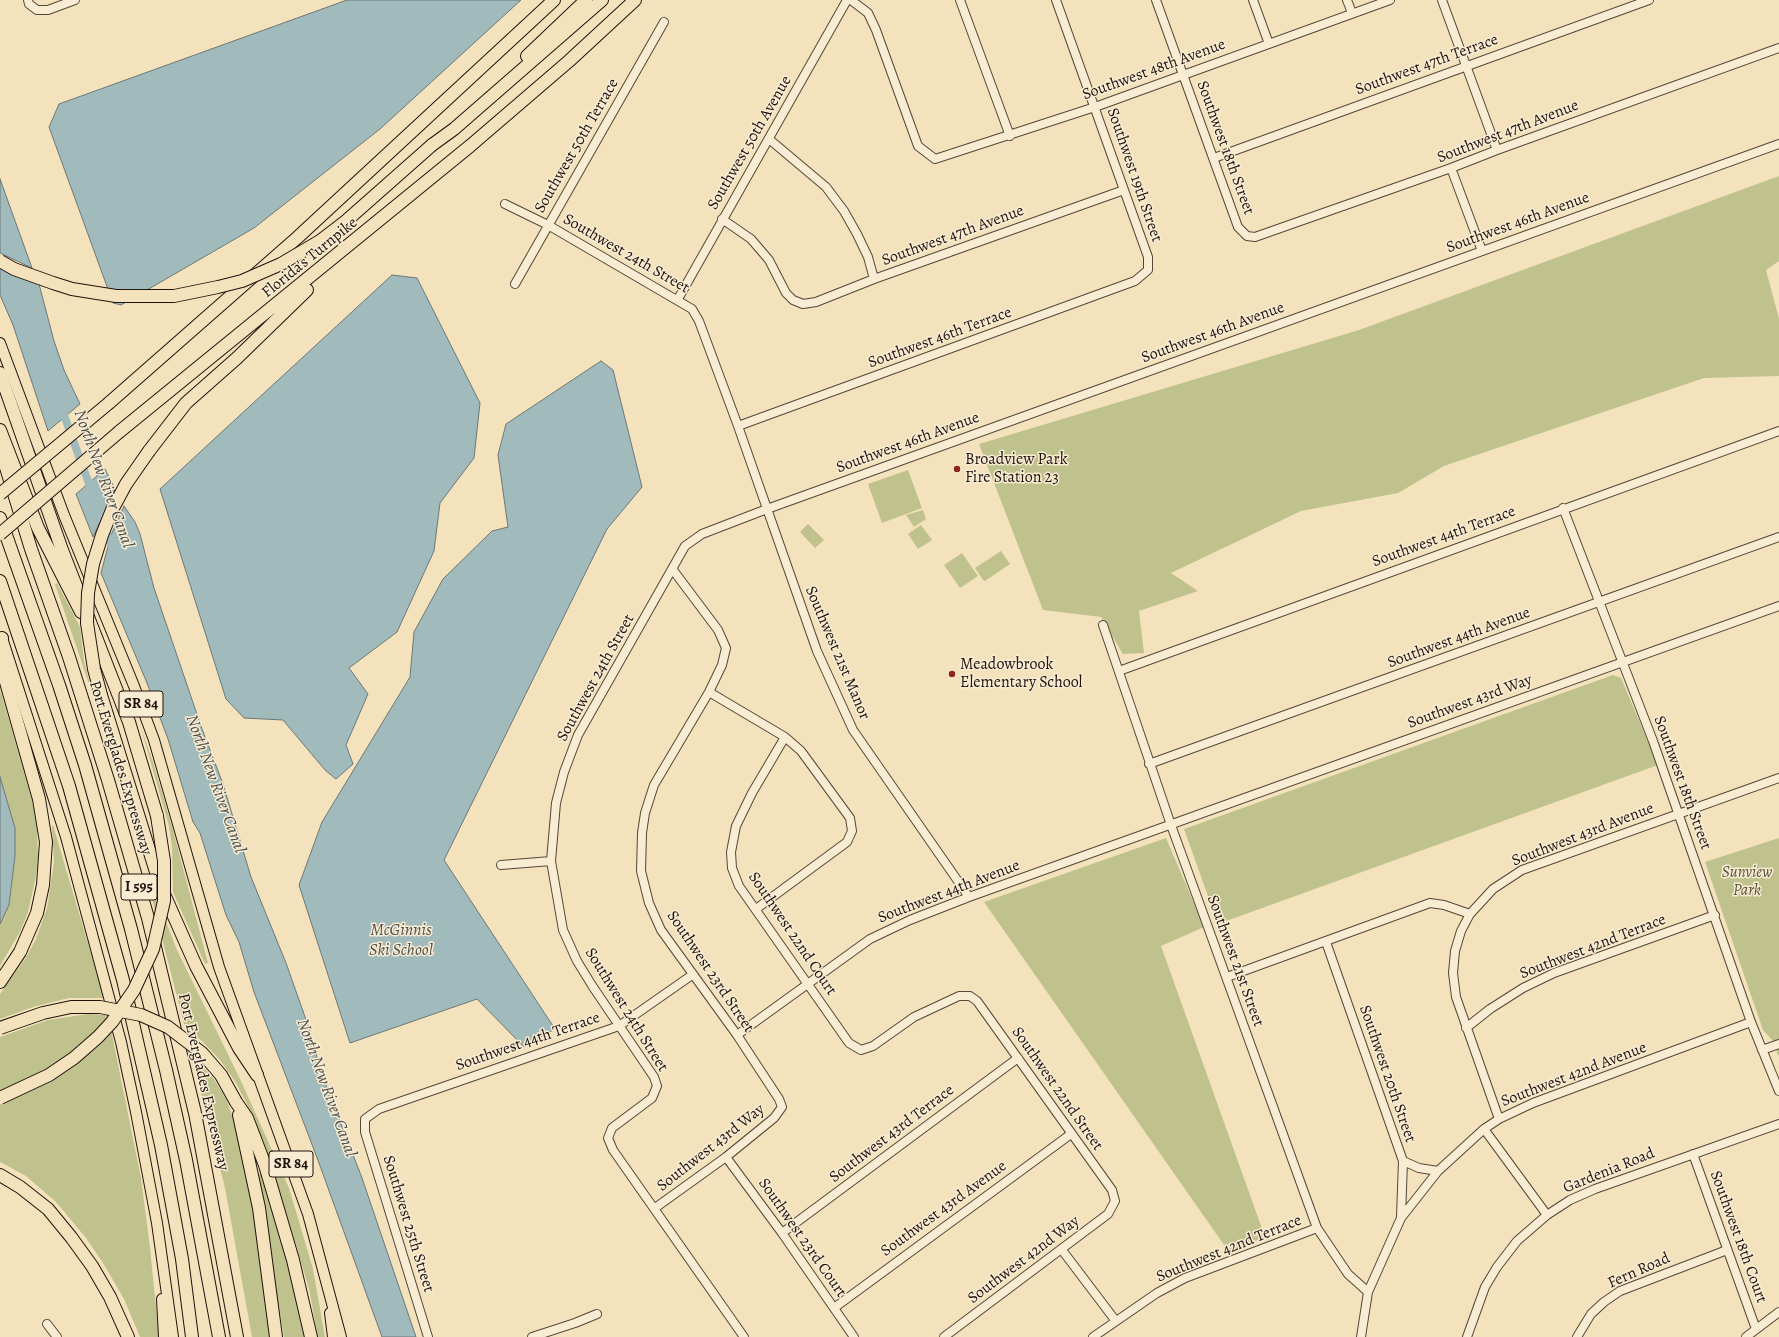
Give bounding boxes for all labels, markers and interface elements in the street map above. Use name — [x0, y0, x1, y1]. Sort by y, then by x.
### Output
street label: Southwest 47th Terrace — [1353, 30, 1501, 100]
street label: Southwest 48th Avenue — [1080, 35, 1228, 105]
street label: Southwest 50th Avenue — [704, 73, 796, 213]
street label: Southwest 50th Terrace — [531, 75, 623, 217]
street label: Southwest 18th Street — [1192, 78, 1258, 218]
street label: Southwest 47th Avenue — [1435, 96, 1581, 168]
street label: Southwest 19th Street — [1102, 105, 1166, 245]
street label: Southwest 46th Avenue — [1444, 188, 1592, 258]
street label: Southwest 47th Avenue — [879, 201, 1027, 271]
street label: Southwest 24th Street — [559, 210, 693, 298]
street label: Florida's Turnpike — [258, 214, 362, 302]
street label: Southwest 46th Avenue — [1139, 298, 1287, 368]
street label: Southwest 46th Terrace — [866, 303, 1014, 373]
water label: North New River Canal — [68, 407, 138, 551]
street label: Southwest 46th Avenue — [834, 408, 982, 478]
place label: Broadview Park Fire Station 23 — [965, 450, 1068, 488]
marker: Broadview Park Fire Station 23 — [952, 464, 962, 474]
street label: Southwest 44th Terrace — [1370, 502, 1518, 572]
street label: Southwest 21st Manor — [800, 583, 874, 723]
street label: Southwest 44th Avenue — [1385, 603, 1533, 673]
street label: Southwest 24th Street — [553, 611, 639, 745]
place label: Meadowbrook Elementary School — [960, 655, 1083, 693]
marker: Meadowbrook Elementary School — [947, 669, 957, 679]
street label: Southwest 43rd Way — [1405, 671, 1535, 733]
street label: Port Everglades Expressway — [84, 678, 156, 858]
road number: SR 84 — [119, 691, 163, 717]
water label: North New River Canal — [180, 712, 250, 856]
street label: Southwest 18th Street — [1649, 713, 1715, 853]
street label: Southwest 43rd Avenue — [1509, 799, 1657, 871]
street label: Southwest 44th Avenue — [875, 856, 1023, 928]
park label: Sunview Park — [1722, 863, 1772, 901]
street label: Southwest 22nd Court — [744, 869, 840, 999]
road number: I 595 — [121, 874, 157, 900]
street label: Southwest 21st Street — [1202, 893, 1268, 1029]
street label: Southwest 23rd Street — [662, 907, 758, 1037]
street label: Southwest 42nd Terrace — [1517, 910, 1669, 984]
water label: McGinnis Ski School — [369, 921, 433, 961]
street label: Southwest 24th Street — [580, 944, 672, 1076]
street label: Port Everglades Expressway — [173, 992, 233, 1172]
street label: Southwest 20th Street — [1355, 1003, 1419, 1145]
street label: Southwest 44th Terrace — [453, 1008, 603, 1076]
water label: North New River Canal — [291, 1016, 361, 1160]
street label: Southwest 22nd Street — [1007, 1024, 1107, 1154]
street label: Southwest 42nd Avenue — [1498, 1038, 1650, 1112]
street label: Southwest 43rd Terrace — [826, 1081, 958, 1187]
street label: Southwest 43rd Way — [654, 1100, 768, 1196]
street label: Gardenia Road — [1560, 1144, 1658, 1198]
road number: SR 84 — [269, 1151, 313, 1177]
street label: Southwest 25th Street — [378, 1153, 438, 1295]
street label: Southwest 43rd Avenue — [877, 1157, 1011, 1261]
street label: Southwest 18th Court — [1705, 1168, 1771, 1306]
street label: Southwest 23rd Court — [754, 1175, 850, 1301]
street label: Southwest 42nd Terrace — [1154, 1211, 1304, 1287]
street label: Southwest 42nd Way — [964, 1212, 1084, 1308]
street label: Fern Road — [1605, 1249, 1673, 1293]

